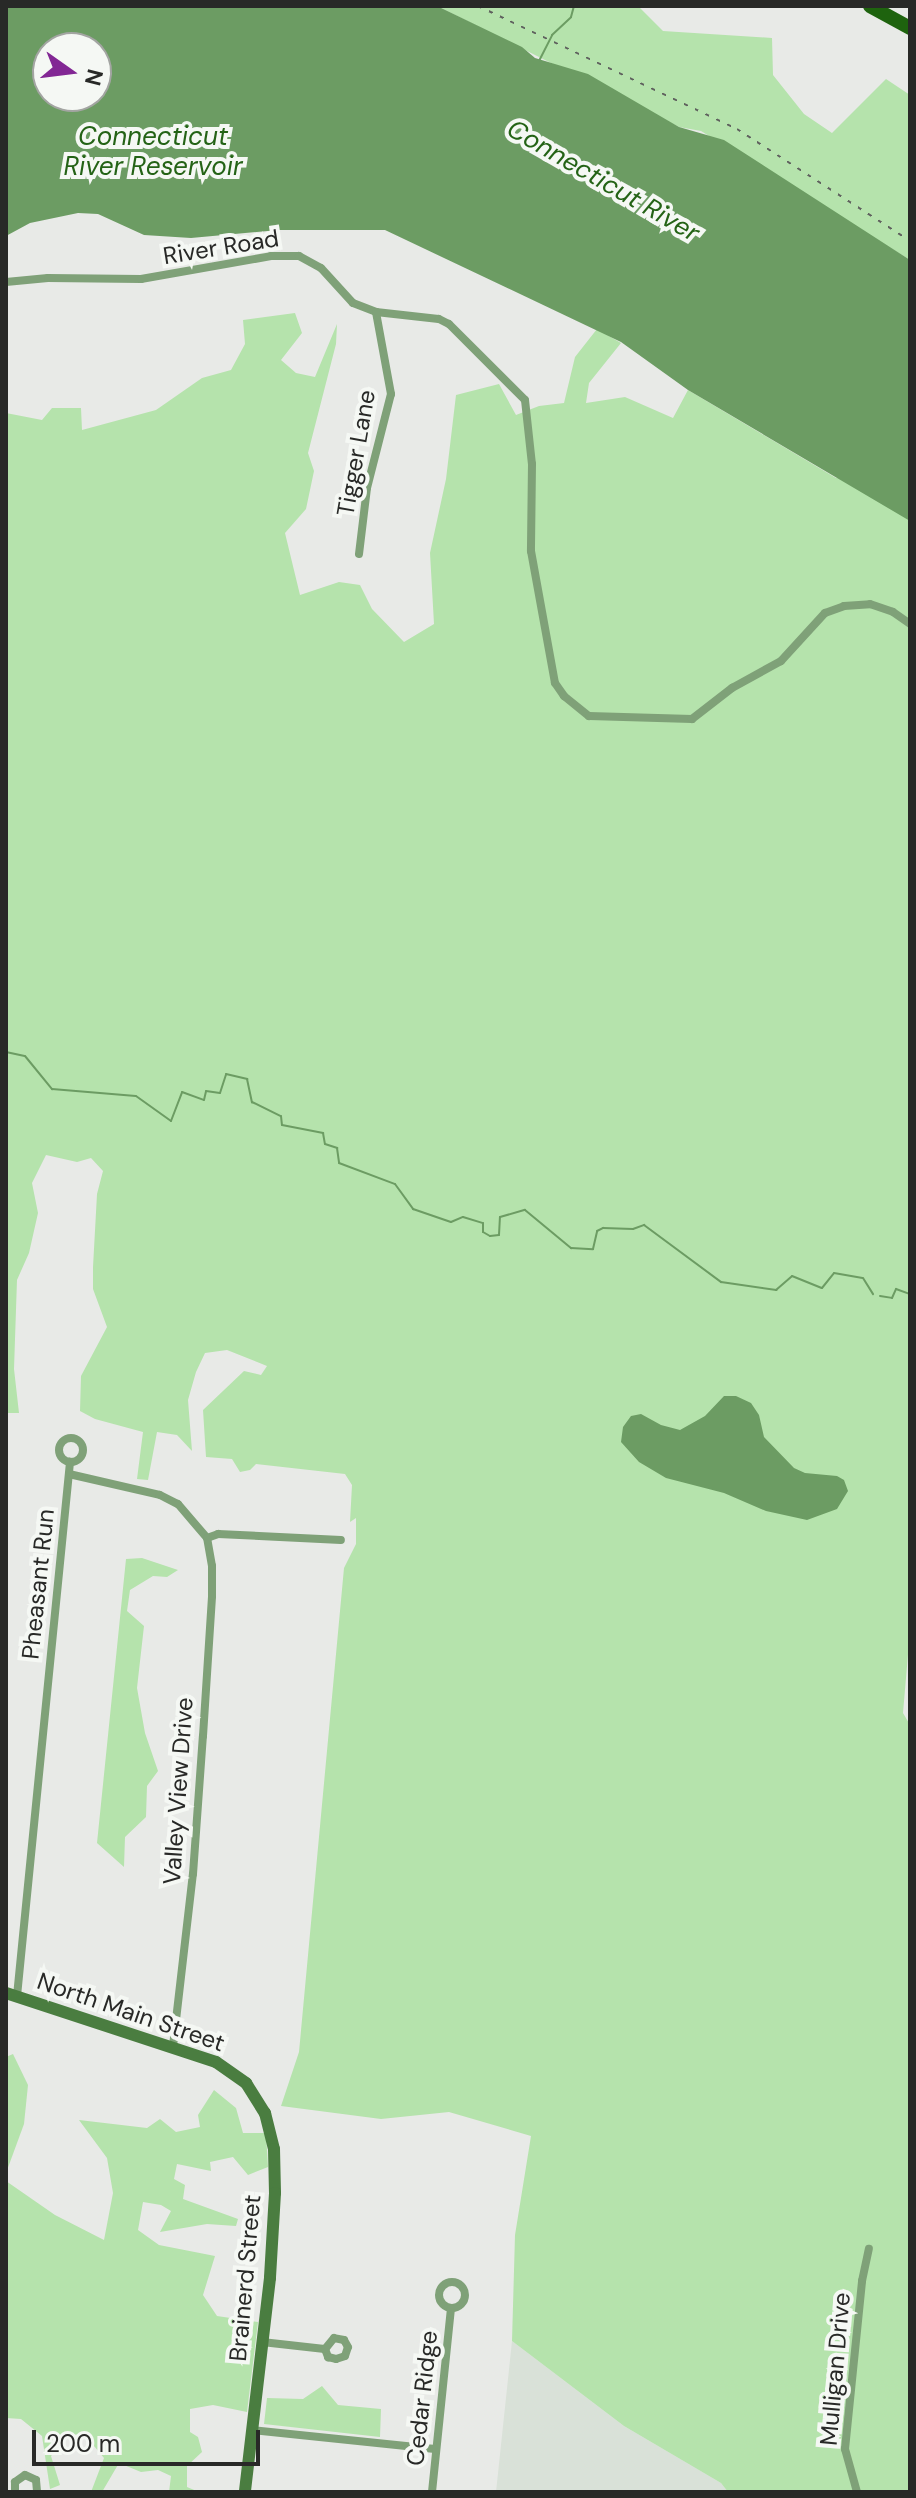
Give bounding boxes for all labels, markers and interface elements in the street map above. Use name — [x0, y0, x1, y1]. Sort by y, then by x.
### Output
north arrow — [32, 32, 112, 112]
text: N — [78, 66, 110, 89]
water label: Connecticut River — [501, 113, 705, 249]
water label: Connecticut River Reservoir — [63, 121, 243, 182]
street label: River Road — [161, 224, 281, 270]
street label: Tigger Lane — [331, 388, 381, 518]
street label: Pheasant Run — [16, 1507, 60, 1661]
street label: Valley View Drive — [157, 1696, 199, 1886]
street label: North Main Street — [33, 1966, 229, 2058]
street label: Brainerd Street — [223, 2193, 267, 2363]
street label: Mulligan Drive — [814, 2291, 856, 2447]
street label: Cedar Ridge — [401, 2329, 443, 2467]
scale bar — [36, 2414, 264, 2464]
text: 200 m — [46, 2428, 120, 2459]

